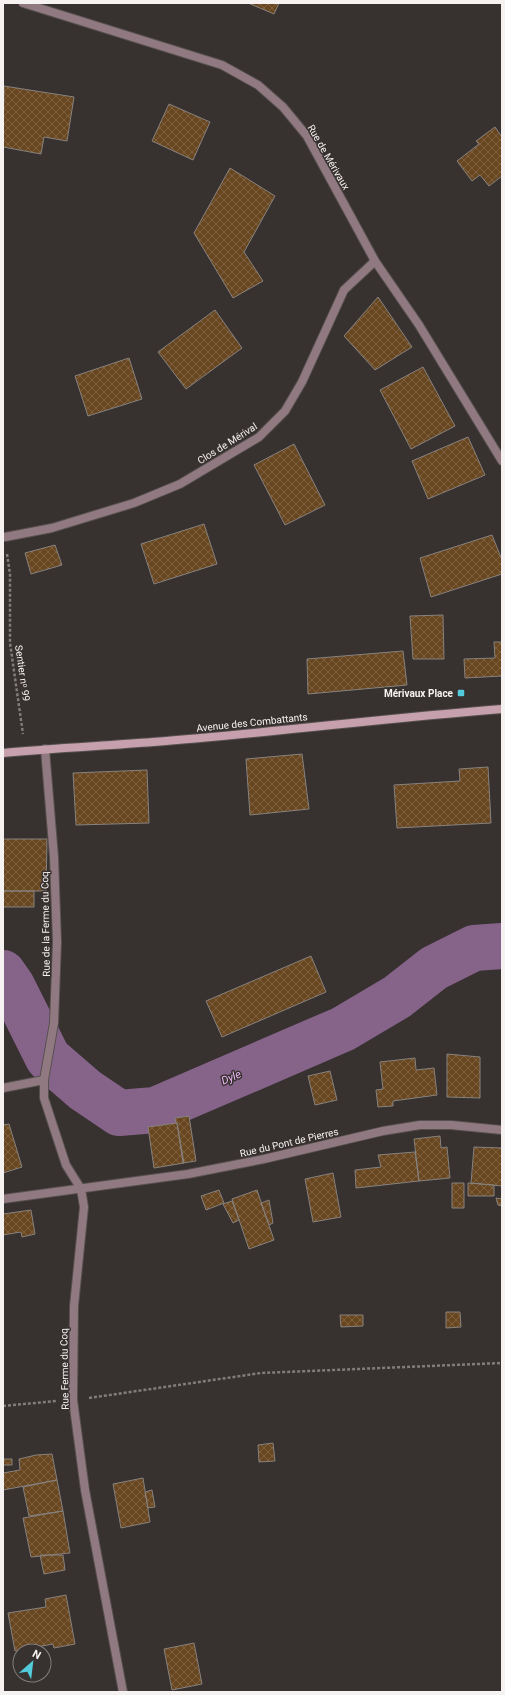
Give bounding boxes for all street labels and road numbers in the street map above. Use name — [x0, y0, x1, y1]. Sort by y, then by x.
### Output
street label: Rue de Mérivaux — [305, 123, 352, 192]
street label: Clos de Mérival — [195, 421, 259, 466]
street label: Sentier nᵒ 99 — [13, 644, 32, 702]
street label: Avenue des Combattants — [196, 711, 308, 734]
street label: Rue de la Ferme du Coq — [39, 871, 52, 977]
street label: Rue du Pont de Pierres — [239, 1126, 340, 1159]
street label: Rue Ferme du Coq — [58, 1328, 71, 1410]

